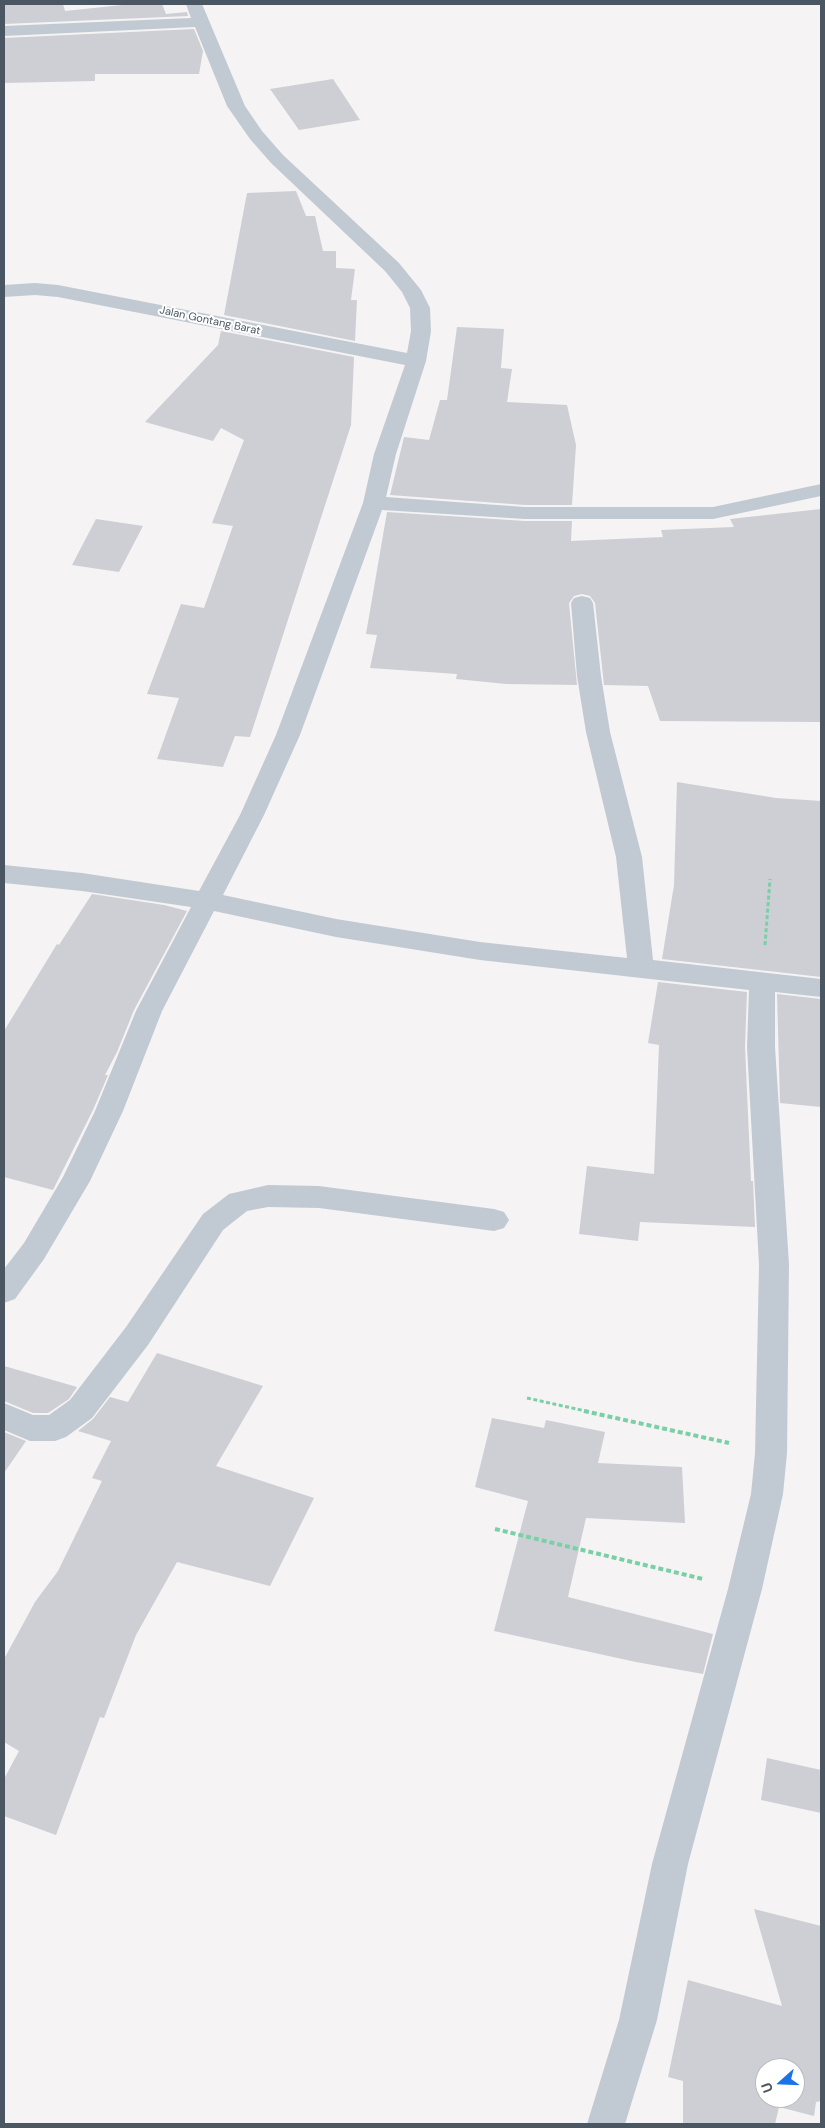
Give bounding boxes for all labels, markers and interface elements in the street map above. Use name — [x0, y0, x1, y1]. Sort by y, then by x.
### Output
street label: Jalan Gontang Barat — [158, 304, 262, 338]
north arrow — [755, 2058, 805, 2108]
text: U — [757, 2080, 777, 2095]

